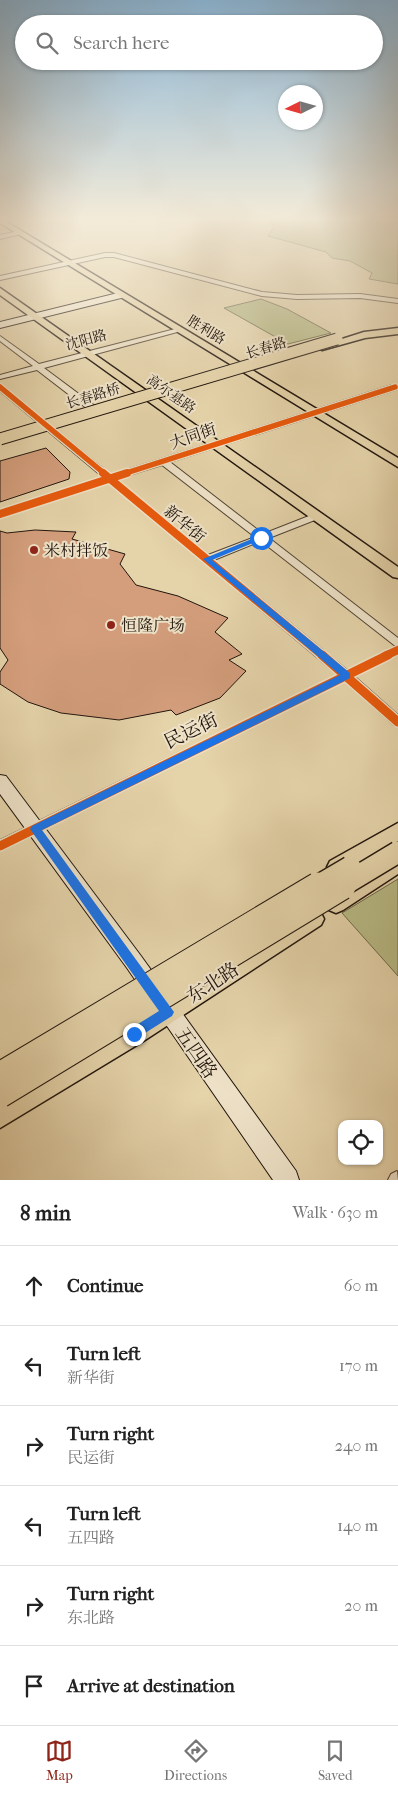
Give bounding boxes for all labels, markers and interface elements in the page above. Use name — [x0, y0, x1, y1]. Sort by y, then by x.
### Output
search box — [15, 15, 383, 70]
icon: search — [33, 29, 61, 57]
text: Search here — [73, 32, 169, 54]
north arrow — [278, 85, 323, 130]
street label: 胜利路 — [184, 312, 228, 348]
street label: 沈阳路 — [64, 326, 108, 354]
street label: 长春路 — [243, 334, 289, 362]
street label: 高尔基路 — [143, 371, 199, 417]
street label: 长春路桥 — [64, 380, 122, 412]
street label: 大同街 — [167, 419, 219, 453]
street label: 新华街 — [161, 501, 209, 547]
route start — [250, 527, 273, 550]
place label: 米村拌饭 — [44, 541, 108, 560]
marker: 米村拌饭 — [28, 544, 40, 556]
place label: 恒隆广场 — [121, 616, 185, 635]
marker: 恒隆广场 — [105, 619, 117, 631]
street label: 民运街 — [161, 709, 221, 753]
street label: 东北路 — [183, 958, 243, 1008]
route end — [123, 1023, 146, 1046]
street label: 五四路 — [171, 1023, 221, 1083]
map controls — [338, 1120, 383, 1165]
button: locate — [338, 1120, 383, 1165]
text: 8 min — [20, 1201, 71, 1225]
text: Walk · 630 m — [292, 1203, 378, 1222]
icon: ahead — [20, 1272, 48, 1300]
text: Continue — [67, 1275, 143, 1297]
text: 60 m — [344, 1276, 378, 1295]
text: Turn left — [67, 1343, 141, 1365]
icon: left — [20, 1352, 48, 1380]
text: 170 m — [339, 1356, 378, 1375]
text: 新华街 — [67, 1368, 115, 1387]
text: Turn right — [67, 1423, 154, 1445]
icon: right — [20, 1432, 48, 1460]
text: 240 m — [335, 1436, 378, 1455]
text: 民运街 — [67, 1448, 115, 1467]
text: Turn left — [67, 1503, 141, 1525]
icon: left — [20, 1512, 48, 1540]
text: 140 m — [337, 1516, 378, 1535]
text: 五四路 — [67, 1528, 115, 1547]
text: Turn right — [67, 1583, 154, 1605]
icon: right — [20, 1592, 48, 1620]
text: 20 m — [344, 1596, 378, 1615]
text: 东北路 — [67, 1608, 115, 1627]
icon: arrive — [20, 1672, 48, 1700]
text: Arrive at destination — [67, 1675, 235, 1697]
tab: Map — [45, 1737, 73, 1784]
tab: Directions — [164, 1737, 227, 1784]
tab: Saved — [318, 1737, 353, 1784]

